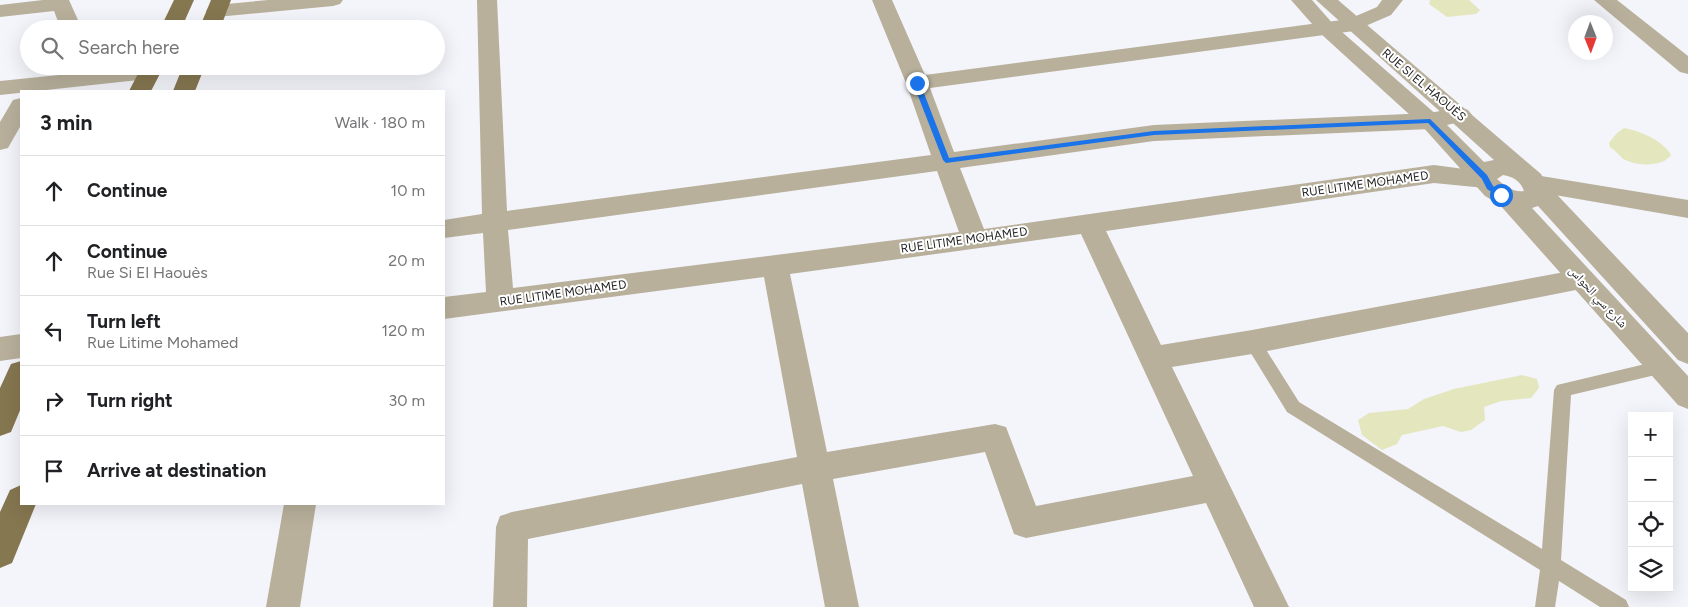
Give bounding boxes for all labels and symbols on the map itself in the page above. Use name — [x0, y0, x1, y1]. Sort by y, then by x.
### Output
north arrow — [1568, 15, 1613, 60]
street label: RUE SI EL HAOUÈS — [1379, 46, 1469, 124]
route end — [906, 72, 929, 95]
street label: RUE LITIME MOHAMED — [1301, 168, 1429, 200]
route start — [1490, 184, 1513, 207]
street label: RUE LITIME MOHAMED — [900, 224, 1028, 256]
street label: شارع سي الحواس — [1564, 263, 1630, 333]
street label: RUE LITIME MOHAMED — [499, 277, 627, 309]

